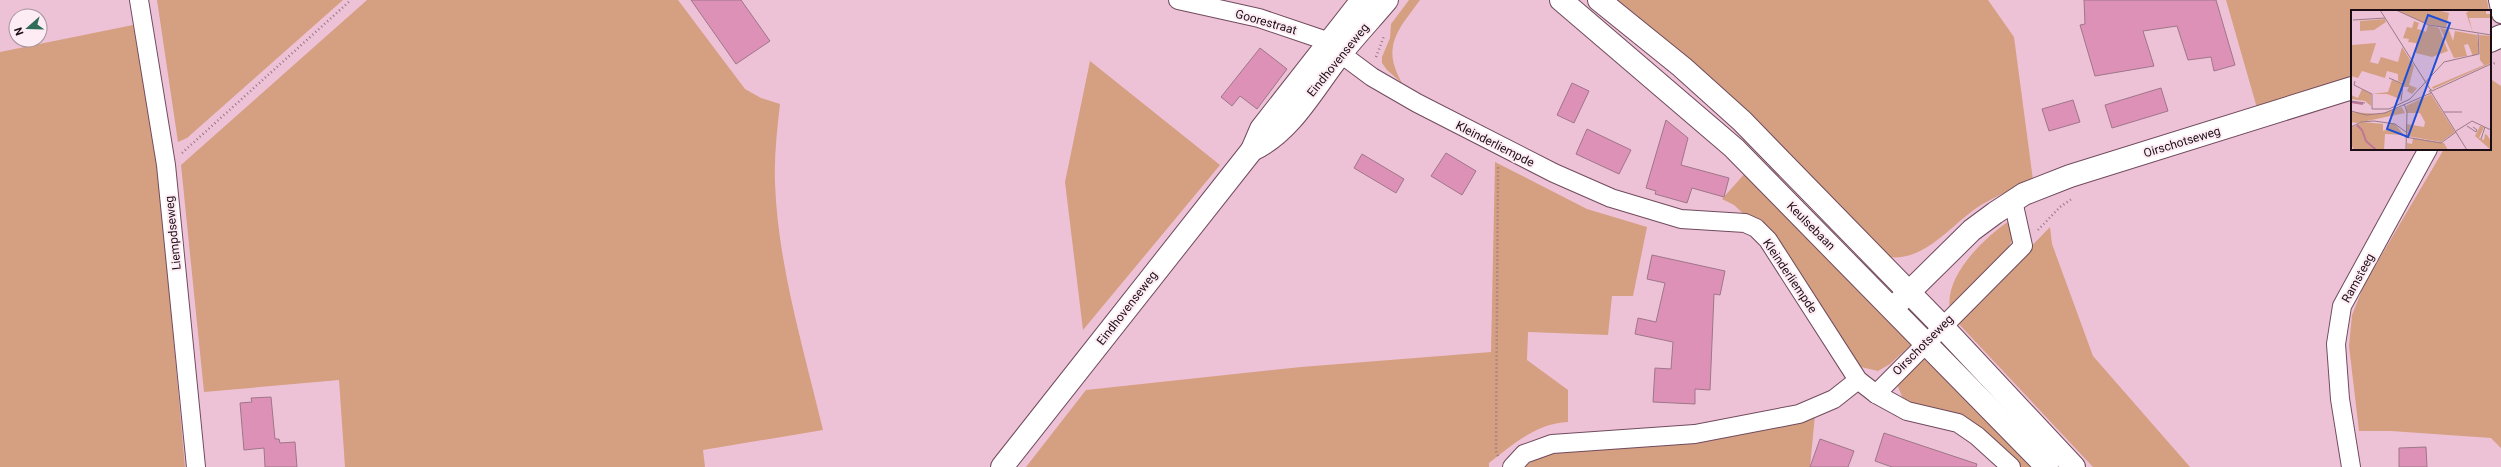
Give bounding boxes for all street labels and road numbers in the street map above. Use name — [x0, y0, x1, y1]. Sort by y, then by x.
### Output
street label: Goorestraat — [1234, 7, 1298, 37]
street label: Eindhovenseweg — [1304, 21, 1372, 99]
street label: Kleinderliempde — [1453, 118, 1537, 170]
street label: Oirschotseweg — [2142, 124, 2222, 160]
street label: Liempdseweg — [162, 195, 184, 271]
street label: Keulsebaan — [1784, 199, 1838, 253]
street label: Kleinderliempde — [1760, 236, 1820, 316]
street label: Ramsteeg — [2339, 251, 2377, 305]
street label: Eindhovenseweg — [1094, 268, 1160, 348]
street label: Oirschotseweg — [1890, 312, 1956, 378]

